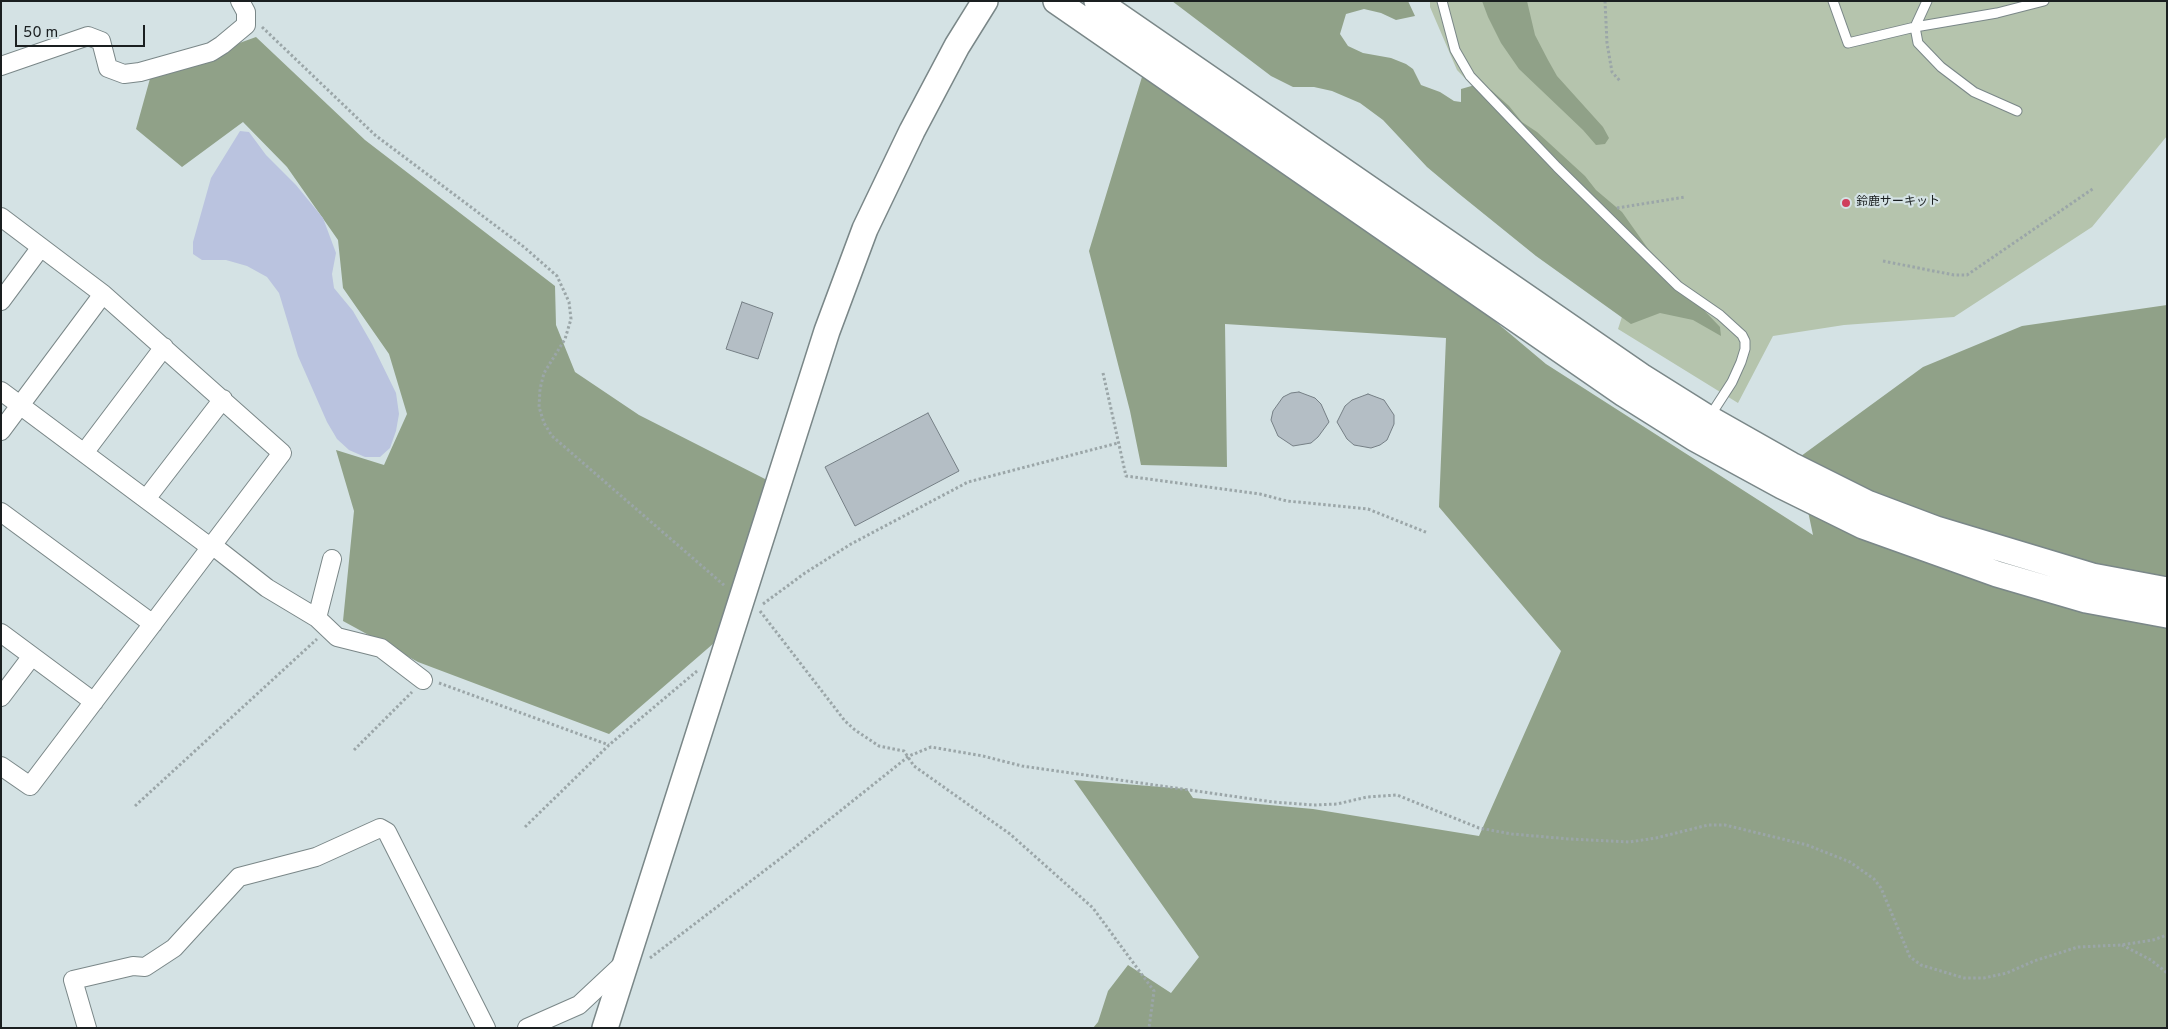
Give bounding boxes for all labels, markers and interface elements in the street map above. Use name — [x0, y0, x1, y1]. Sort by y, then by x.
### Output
scale bar — [18, 15, 148, 47]
text: 50 m — [23, 24, 58, 43]
place label: 鈴鹿サーキット — [1856, 196, 1940, 210]
marker: 鈴鹿サーキット — [1840, 197, 1852, 209]

